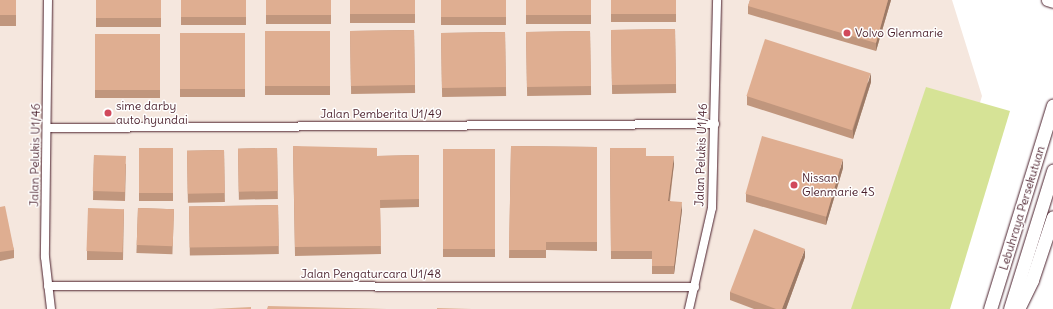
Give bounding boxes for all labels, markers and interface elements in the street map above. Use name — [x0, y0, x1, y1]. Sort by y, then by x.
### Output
place label: Volvo Glenmarie — [855, 26, 943, 40]
marker: Volvo Glenmarie — [842, 28, 852, 38]
place label: sime darby auto hyundai — [116, 99, 188, 127]
street label: Jalan Pelukis U1/46 — [27, 103, 43, 207]
street label: Jalan Pelukis U1/46 — [692, 103, 710, 207]
street label: Jalan Pemberita U1/49 — [320, 107, 442, 121]
marker: sime darby auto hyundai — [103, 108, 113, 118]
street label: Lebuhraya Persekutuan — [996, 144, 1048, 272]
place label: Nissan Glenmarie 4S — [802, 171, 875, 199]
marker: Nissan Glenmarie 4S — [789, 180, 799, 190]
street label: Jalan Pengaturcara U1/48 — [301, 267, 441, 281]

